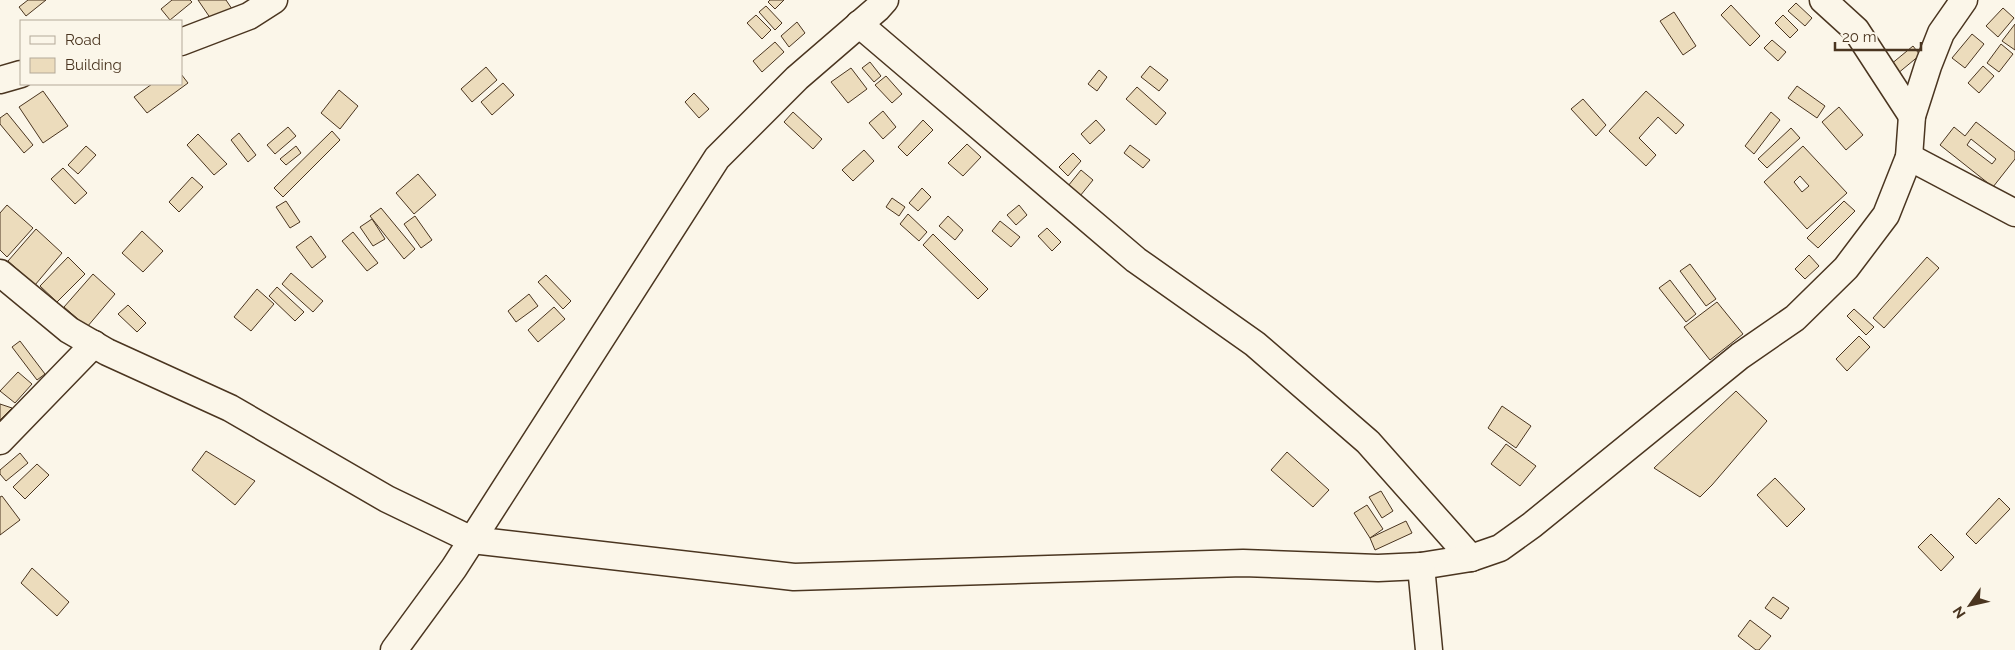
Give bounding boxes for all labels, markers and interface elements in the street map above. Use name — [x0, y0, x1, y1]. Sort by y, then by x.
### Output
legend — [20, 20, 182, 85]
scale bar — [1835, 20, 1921, 52]
text: 20 m — [1842, 28, 1877, 46]
text: Road — [65, 31, 101, 49]
text: Building — [65, 56, 122, 74]
north arrow — [1945, 580, 1995, 630]
text: N — [1950, 603, 1969, 621]

